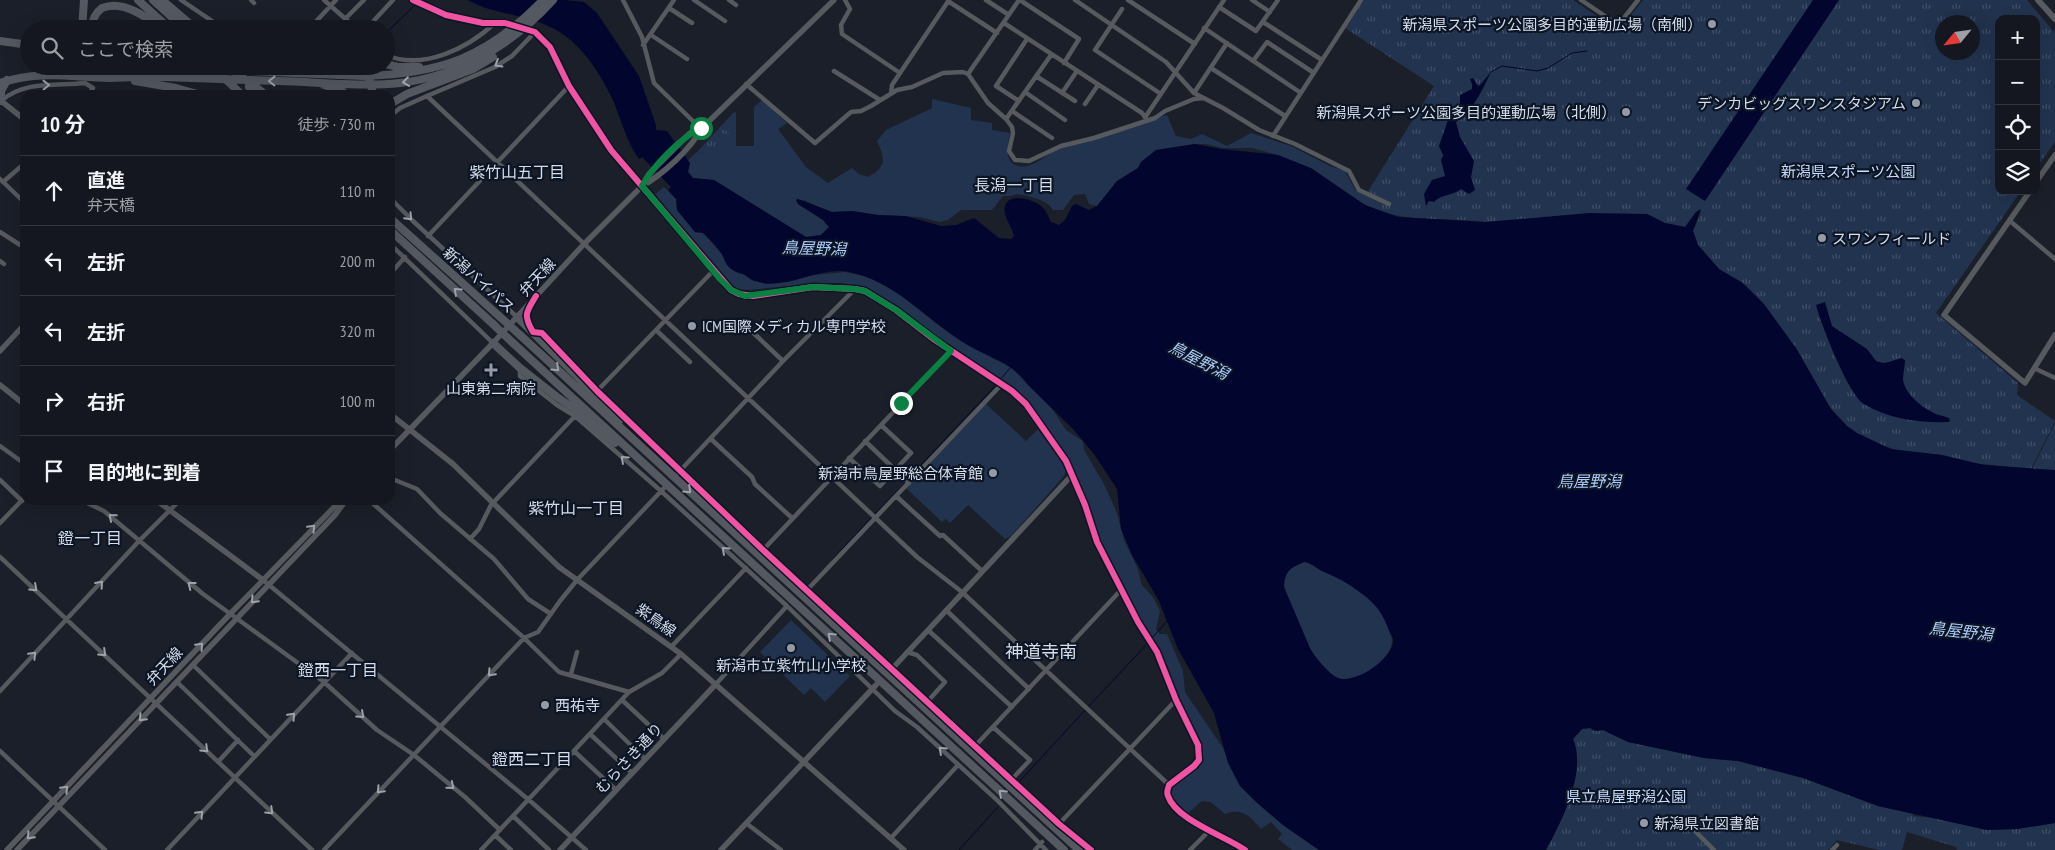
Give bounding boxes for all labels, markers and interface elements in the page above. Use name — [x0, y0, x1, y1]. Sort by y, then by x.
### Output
place label: 新潟県スポーツ公園多目的運動広場（南側） — [1402, 15, 1702, 34]
north arrow — [1935, 15, 1980, 60]
map controls — [1995, 15, 2040, 195]
button: + — [1995, 15, 2040, 60]
marker: 新潟県スポーツ公園多目的運動広場（南側） — [1706, 18, 1718, 30]
search box — [20, 20, 395, 75]
icon: search — [38, 34, 66, 62]
text: ここで検索 — [78, 37, 173, 61]
one-way arrow — [495, 58, 504, 68]
button: − — [1995, 60, 2040, 105]
one-way arrow — [268, 76, 276, 86]
one-way arrow — [401, 76, 409, 87]
one-way arrow — [42, 80, 50, 90]
place label: デンカビッグスワンスタジアム — [1697, 94, 1906, 113]
marker: デンカビッグスワンスタジアム — [1910, 97, 1922, 109]
place label: 新潟県スポーツ公園多目的運動広場（北側） — [1316, 103, 1616, 122]
button: locate — [1995, 105, 2040, 150]
marker: 新潟県スポーツ公園多目的運動広場（北側） — [1620, 106, 1632, 118]
text: 10 分 — [40, 111, 85, 138]
text: 徒歩 · 730 m — [297, 114, 375, 134]
route start — [690, 117, 713, 140]
button: layers — [1995, 150, 2040, 195]
district label: 紫竹山五丁目 — [469, 162, 565, 182]
park label: 新潟県スポーツ公園 — [1781, 162, 1915, 181]
text: 直進 — [87, 168, 125, 192]
district label: 長潟一丁目 — [974, 175, 1054, 195]
icon: ahead — [40, 177, 68, 205]
text: 110 m — [340, 181, 375, 201]
text: 弁天橋 — [87, 195, 135, 215]
one-way arrow — [403, 211, 412, 220]
place label: スワンフィールド — [1832, 229, 1951, 248]
marker: スワンフィールド — [1816, 232, 1828, 244]
water label: 鳥屋野潟 — [782, 237, 848, 259]
street label: 新潟バイパス — [439, 243, 519, 317]
icon: left — [40, 247, 68, 275]
text: 左折 — [87, 250, 125, 274]
text: 200 m — [340, 251, 375, 271]
street label: 弁天線 — [515, 254, 559, 300]
one-way arrow — [454, 288, 463, 297]
icon: left — [40, 317, 68, 345]
place label: ICM国際メディカル専門学校 — [702, 317, 886, 336]
text: 左折 — [87, 320, 125, 344]
marker: ICM国際メディカル専門学校 — [686, 320, 698, 332]
text: 320 m — [340, 321, 375, 341]
water label: 鳥屋野潟 — [1166, 337, 1234, 384]
one-way arrow — [551, 362, 560, 371]
marker: 山東第二病院 — [484, 363, 498, 377]
place label: 山東第二病院 — [446, 379, 536, 398]
icon: right — [40, 387, 68, 415]
text: 右折 — [87, 390, 125, 414]
text: 100 m — [340, 391, 375, 411]
route end — [890, 392, 913, 415]
one-way arrow — [621, 456, 630, 465]
icon: arrive — [40, 457, 68, 485]
text: 目的地に到着 — [87, 460, 201, 484]
place label: 新潟市鳥屋野総合体育館 — [818, 464, 983, 483]
marker: 新潟市鳥屋野総合体育館 — [987, 467, 999, 479]
water label: 鳥屋野潟 — [1557, 471, 1623, 491]
one-way arrow — [683, 484, 692, 493]
district label: 紫竹山一丁目 — [528, 498, 624, 518]
one-way arrow — [109, 515, 118, 523]
one-way arrow — [306, 525, 315, 534]
district label: 鐙一丁目 — [58, 528, 122, 548]
one-way arrow — [722, 547, 731, 556]
one-way arrow — [94, 580, 103, 589]
one-way arrow — [28, 582, 37, 591]
one-way arrow — [188, 582, 197, 590]
one-way arrow — [251, 595, 260, 604]
street label: 紫鳥線 — [632, 599, 680, 641]
water label: 鳥屋野潟 — [1928, 618, 1996, 644]
one-way arrow — [828, 633, 837, 642]
district label: 神道寺南 — [1005, 640, 1077, 663]
one-way arrow — [194, 642, 203, 651]
marker: 新潟市立紫竹山小学校 — [785, 642, 797, 654]
street label: 弁天線 — [142, 643, 186, 689]
one-way arrow — [97, 647, 106, 656]
one-way arrow — [28, 652, 37, 661]
place label: 新潟市立紫竹山小学校 — [716, 656, 866, 675]
district label: 鐙西一丁目 — [298, 660, 378, 680]
one-way arrow — [488, 668, 497, 677]
place label: 西祐寺 — [555, 696, 600, 715]
marker: 西祐寺 — [539, 699, 551, 711]
one-way arrow — [355, 709, 364, 718]
one-way arrow — [139, 713, 148, 722]
one-way arrow — [286, 713, 295, 722]
street label: むらさき通り — [591, 719, 667, 797]
one-way arrow — [199, 743, 208, 752]
one-way arrow — [939, 747, 948, 756]
district label: 鐙西二丁目 — [492, 749, 572, 769]
one-way arrow — [445, 781, 454, 789]
one-way arrow — [377, 785, 386, 794]
one-way arrow — [59, 786, 68, 795]
park label: 県立鳥屋野潟公園 — [1566, 787, 1686, 806]
one-way arrow — [999, 790, 1008, 799]
one-way arrow — [264, 806, 273, 815]
one-way arrow — [194, 811, 203, 820]
place label: 新潟県立図書館 — [1654, 814, 1759, 833]
marker: 新潟県立図書館 — [1638, 817, 1650, 829]
one-way arrow — [27, 830, 36, 839]

